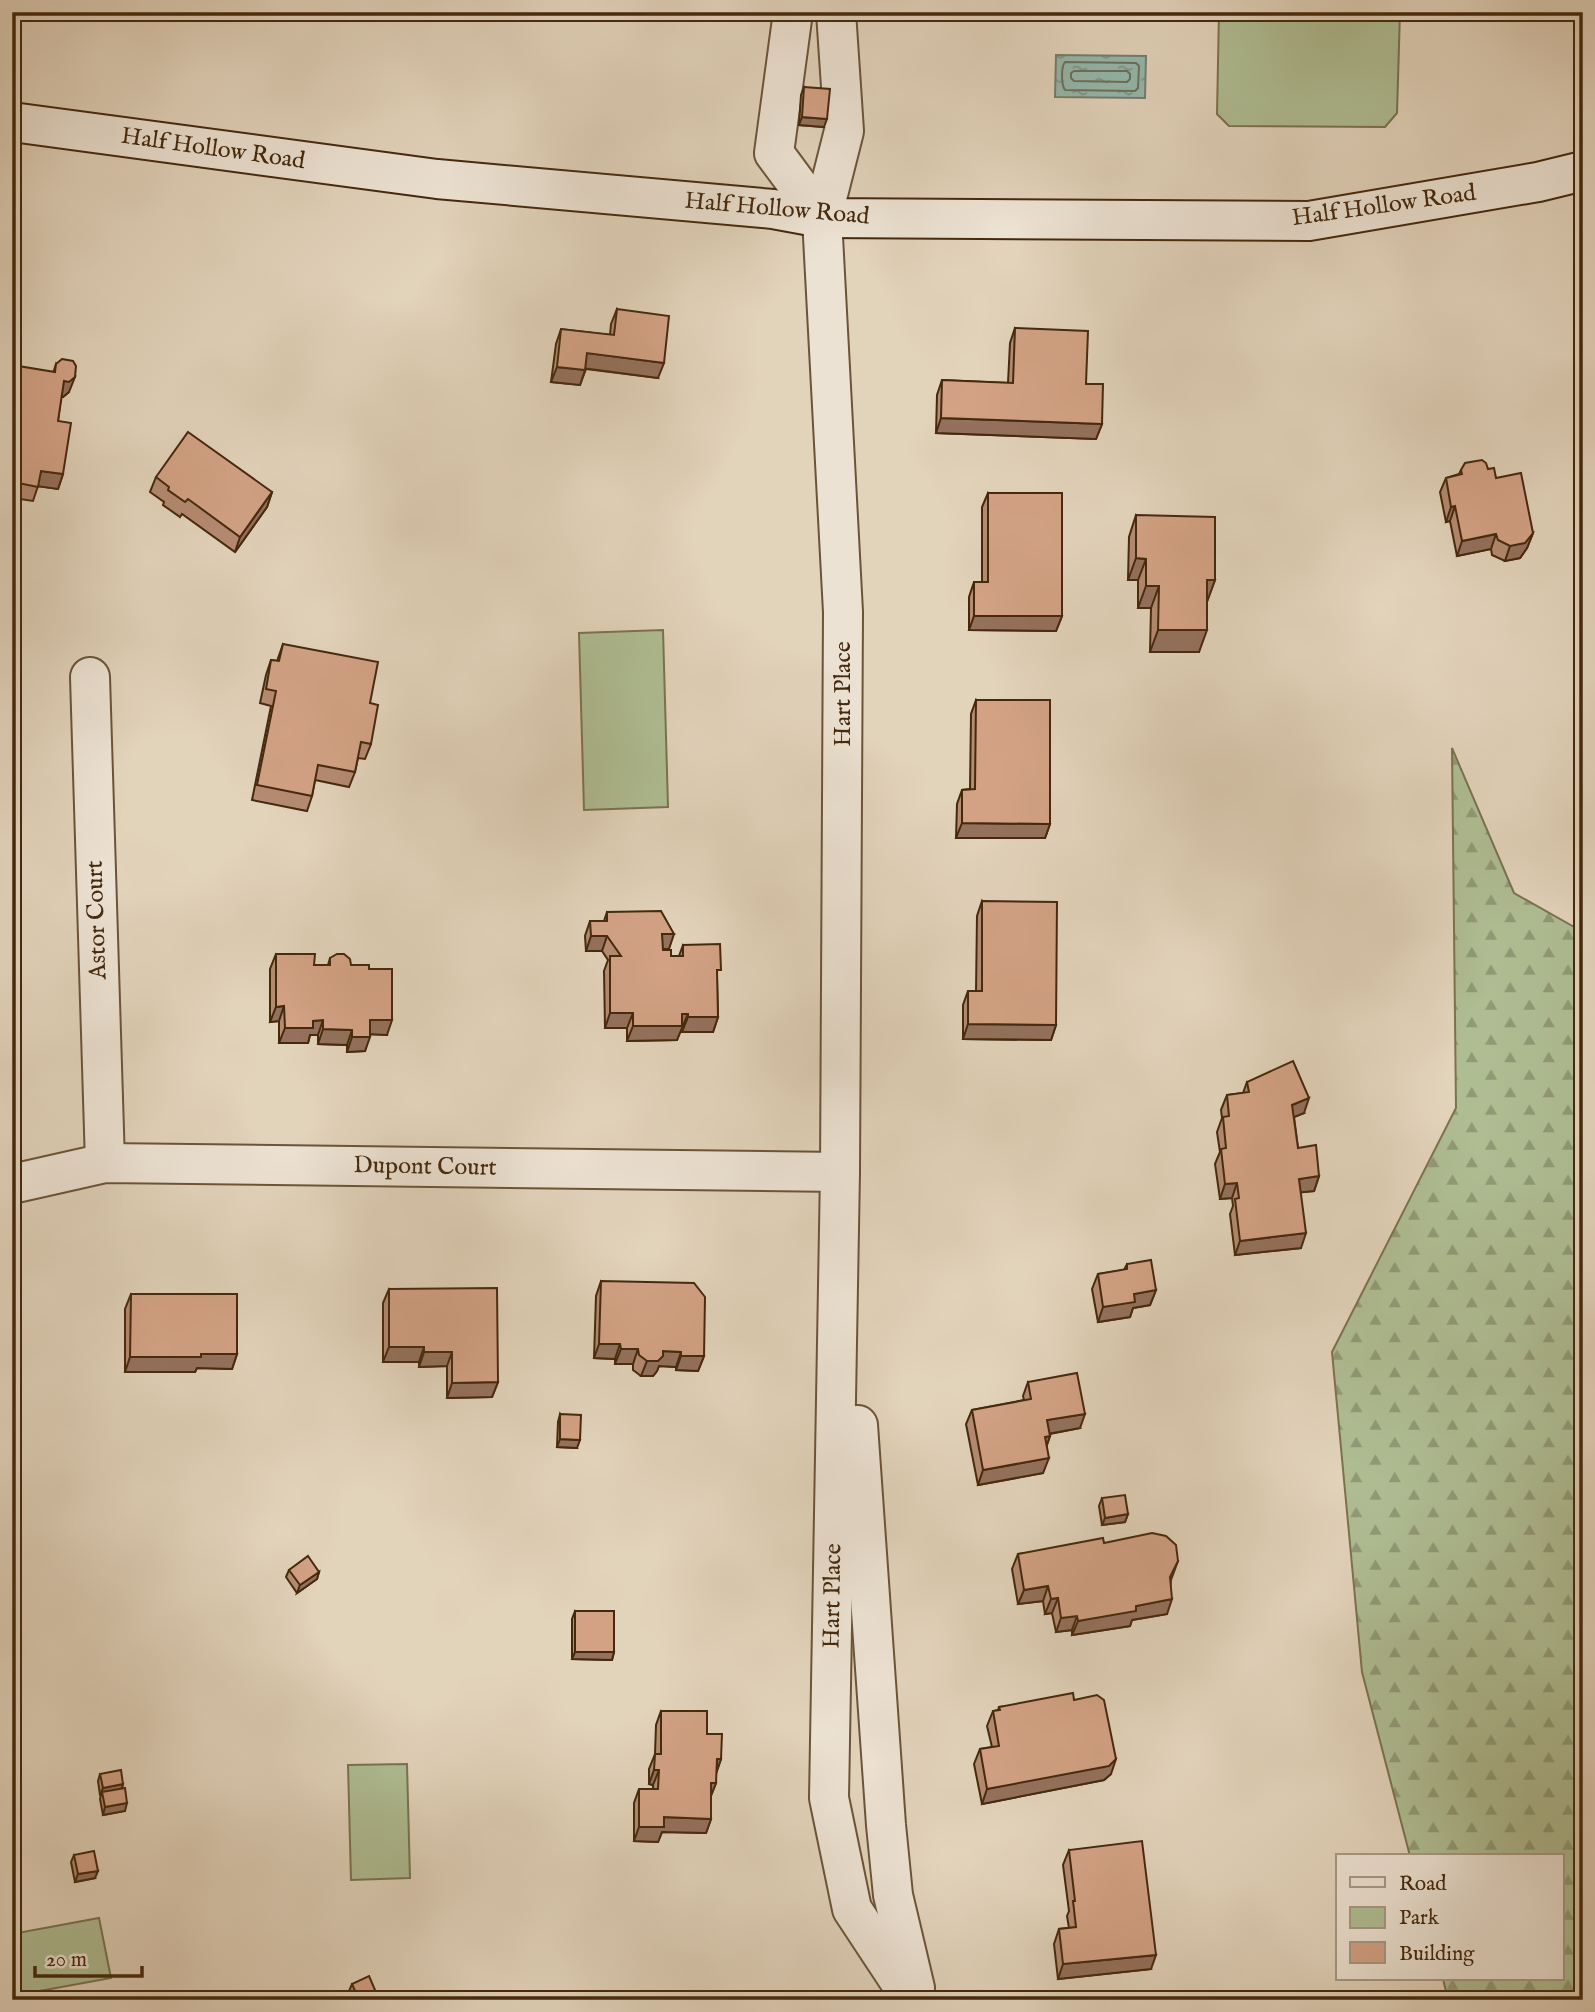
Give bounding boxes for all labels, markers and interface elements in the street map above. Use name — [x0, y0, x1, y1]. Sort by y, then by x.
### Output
street label: Half Hollow Road — [119, 121, 307, 177]
street label: Half Hollow Road — [1290, 178, 1478, 234]
street label: Half Hollow Road — [683, 185, 871, 233]
street label: Hart Place — [828, 641, 859, 747]
street label: Astor Court — [79, 860, 115, 981]
street label: Dupont Court — [353, 1150, 497, 1184]
street label: Hart Place — [817, 1543, 849, 1649]
legend — [1336, 1854, 1564, 1980]
text: Road — [1399, 1871, 1447, 1898]
text: Park — [1399, 1905, 1440, 1932]
scale bar — [35, 1935, 142, 1979]
text: Building — [1399, 1941, 1475, 1968]
text: 20 m — [46, 1947, 87, 1974]

